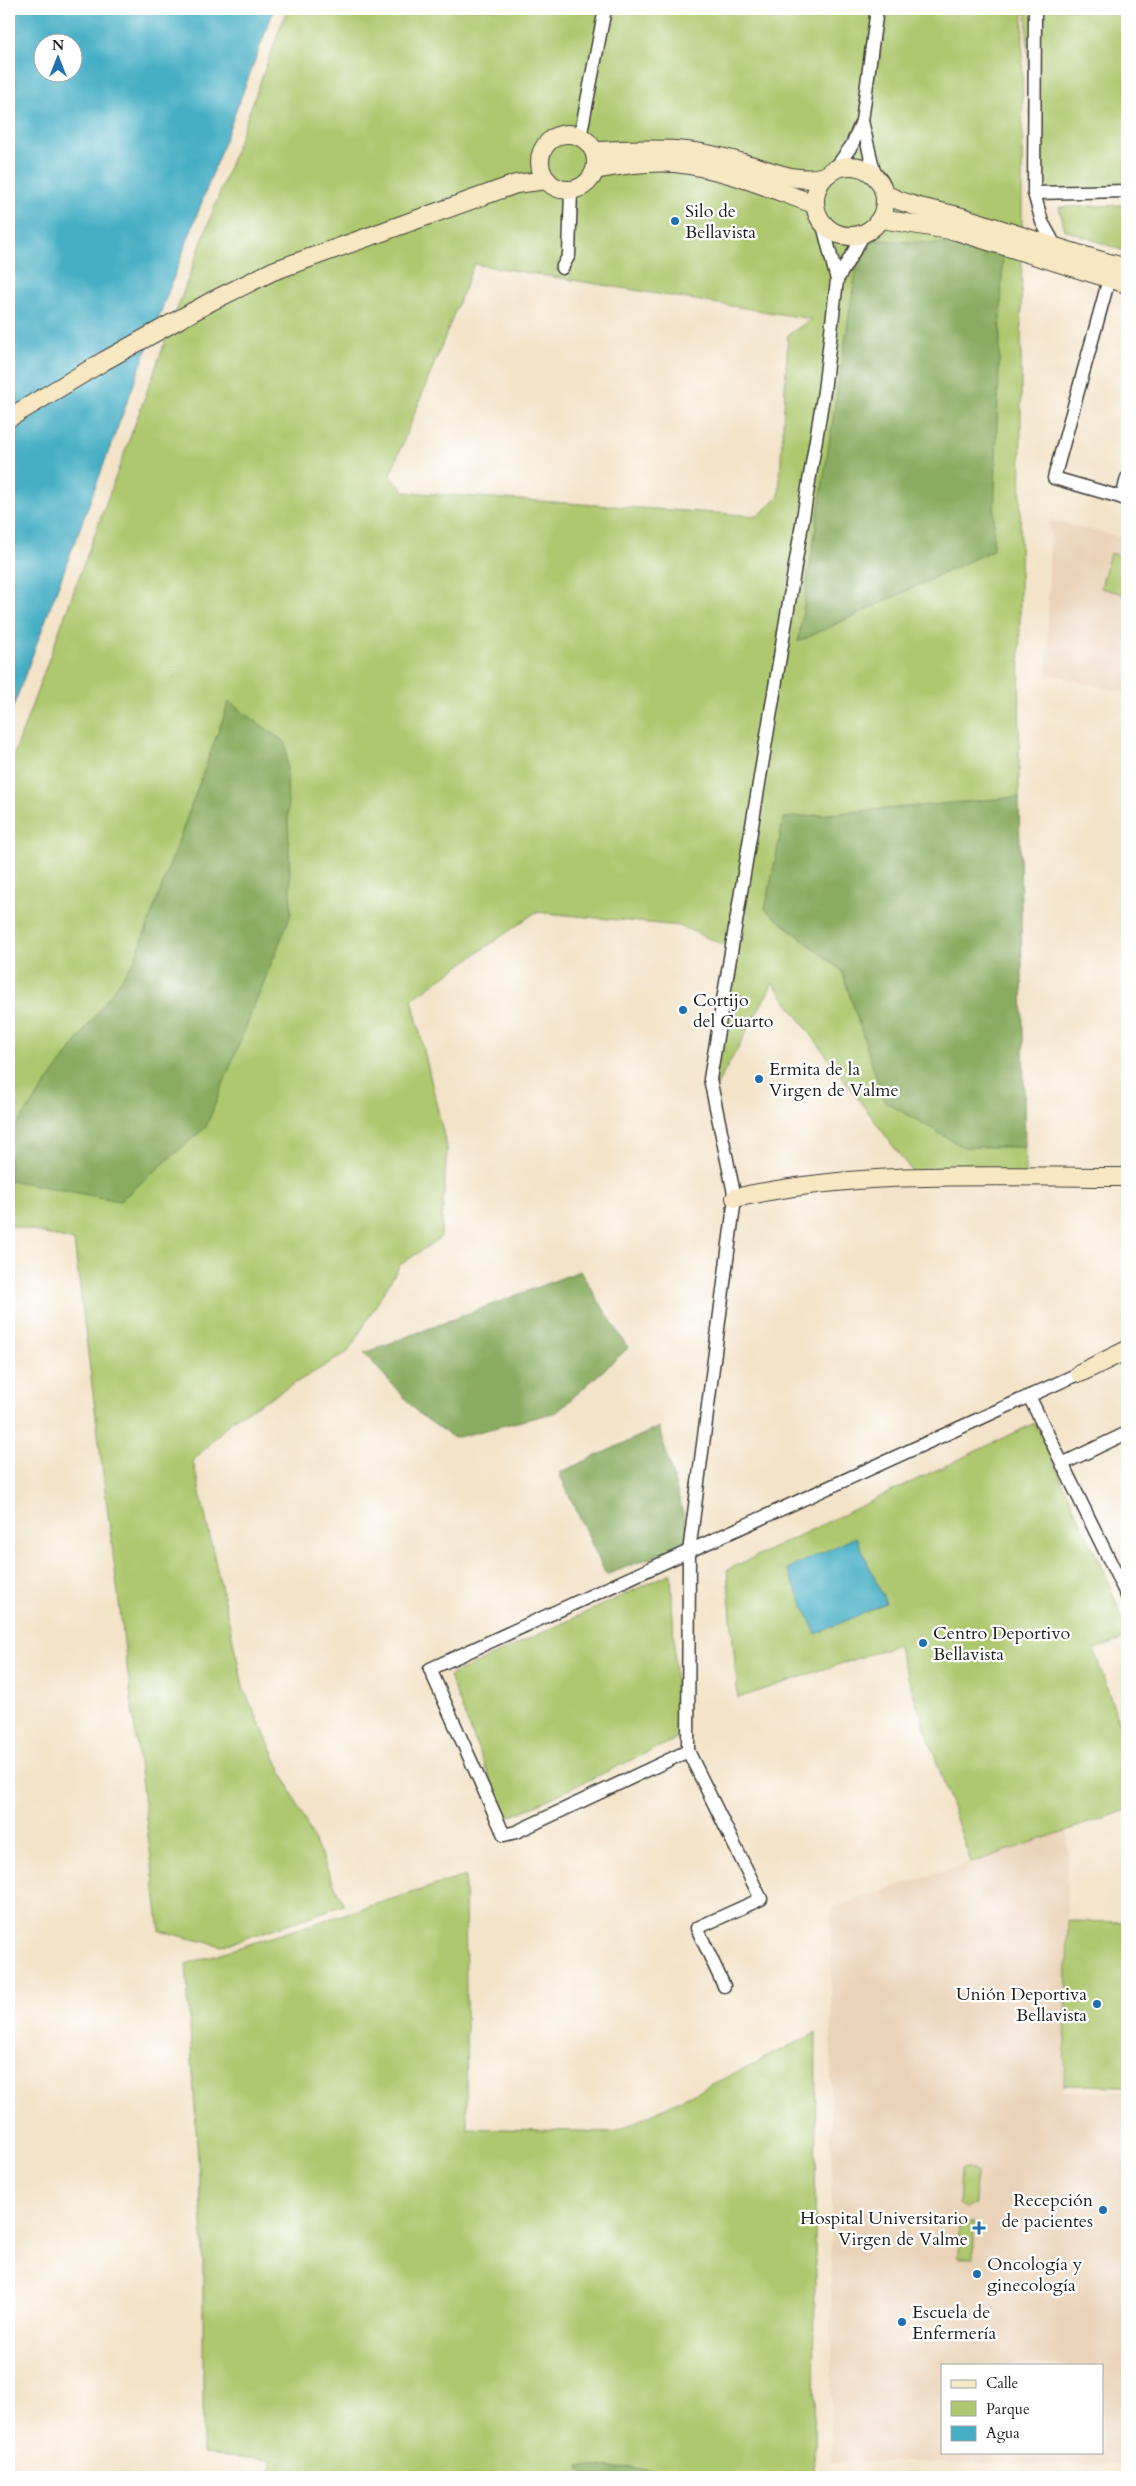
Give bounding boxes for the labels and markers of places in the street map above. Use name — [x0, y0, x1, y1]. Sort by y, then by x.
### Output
place label: Silo de Bellavista — [685, 199, 756, 245]
marker: Silo de Bellavista — [669, 215, 681, 227]
place label: Cortijo del Cuarto — [693, 988, 774, 1034]
marker: Cortijo del Cuarto — [677, 1004, 689, 1016]
place label: Ermita de la Virgen de Valme — [769, 1057, 899, 1103]
marker: Ermita de la Virgen de Valme — [753, 1073, 765, 1085]
place label: Centro Deportivo Bellavista — [933, 1621, 1071, 1667]
marker: Centro Deportivo Bellavista — [917, 1637, 929, 1649]
place label: Unión Deportiva Bellavista — [956, 1982, 1087, 2028]
marker: Unión Deportiva Bellavista — [1091, 1998, 1103, 2010]
place label: Recepción de pacientes — [1001, 2188, 1094, 2234]
marker: Recepción de pacientes — [1097, 2204, 1109, 2216]
place label: Hospital Universitario Virgen de Valme — [800, 2206, 968, 2252]
marker: Hospital Universitario Virgen de Valme — [972, 2221, 986, 2235]
place label: Oncología y ginecología — [987, 2252, 1083, 2298]
marker: Oncología y ginecología — [971, 2268, 983, 2280]
place label: Escuela de Enfermería — [912, 2300, 997, 2346]
marker: Escuela de Enfermería — [896, 2316, 908, 2328]

